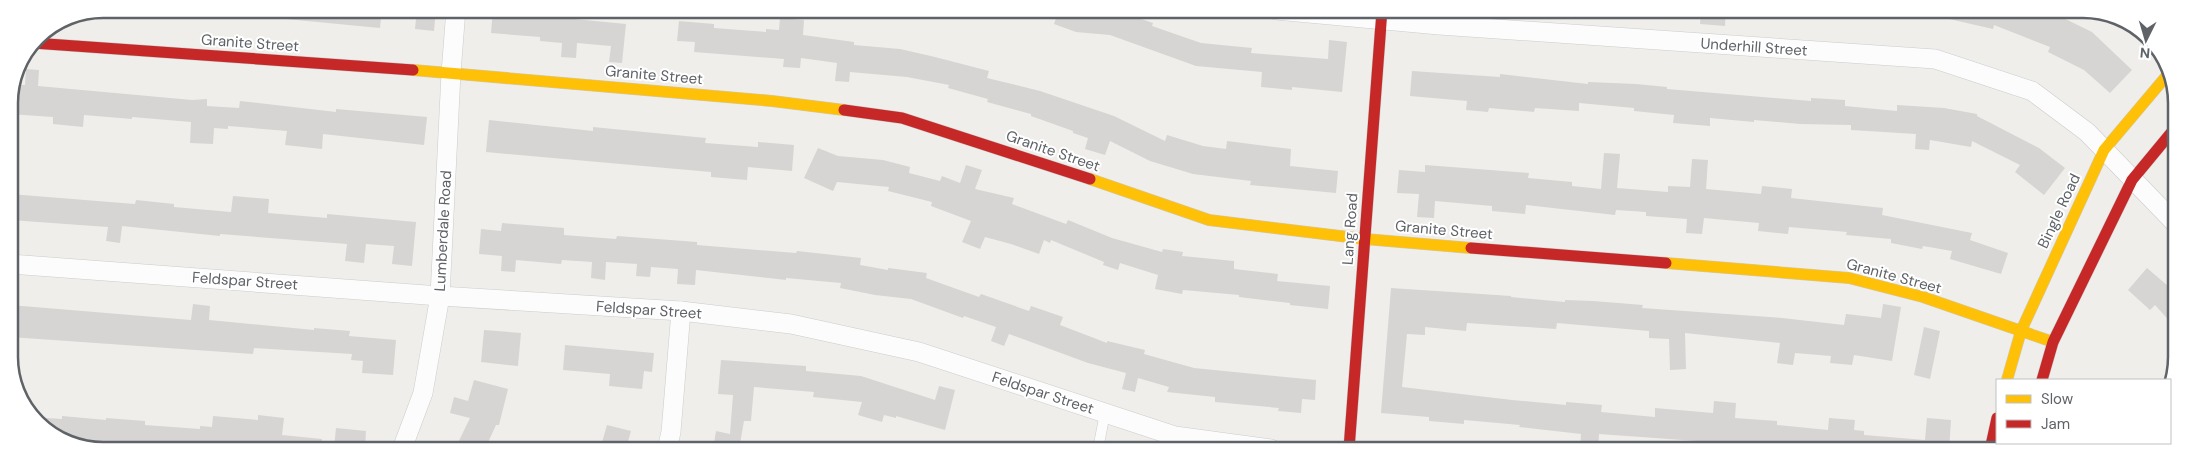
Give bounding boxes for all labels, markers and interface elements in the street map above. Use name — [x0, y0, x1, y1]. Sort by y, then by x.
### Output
north arrow — [2121, 15, 2171, 65]
street label: Granite Street — [200, 30, 300, 56]
street label: Underhill Street — [1700, 33, 1808, 61]
text: N — [2139, 44, 2151, 62]
street label: Granite Street — [604, 61, 704, 89]
street label: Granite Street — [1003, 126, 1103, 176]
street label: Lumberdale Road — [430, 170, 456, 292]
street label: Bingle Road — [2033, 170, 2085, 252]
street label: Lang Road — [1338, 192, 1362, 266]
street label: Granite Street — [1394, 216, 1494, 244]
street label: Granite Street — [1844, 254, 1944, 298]
street label: Feldspar Street — [191, 267, 299, 295]
street label: Feldspar Street — [595, 296, 703, 324]
street label: Feldspar Street — [989, 367, 1097, 419]
legend — [1996, 379, 2171, 444]
text: Slow — [2041, 389, 2074, 409]
text: Jam — [2041, 414, 2070, 434]

